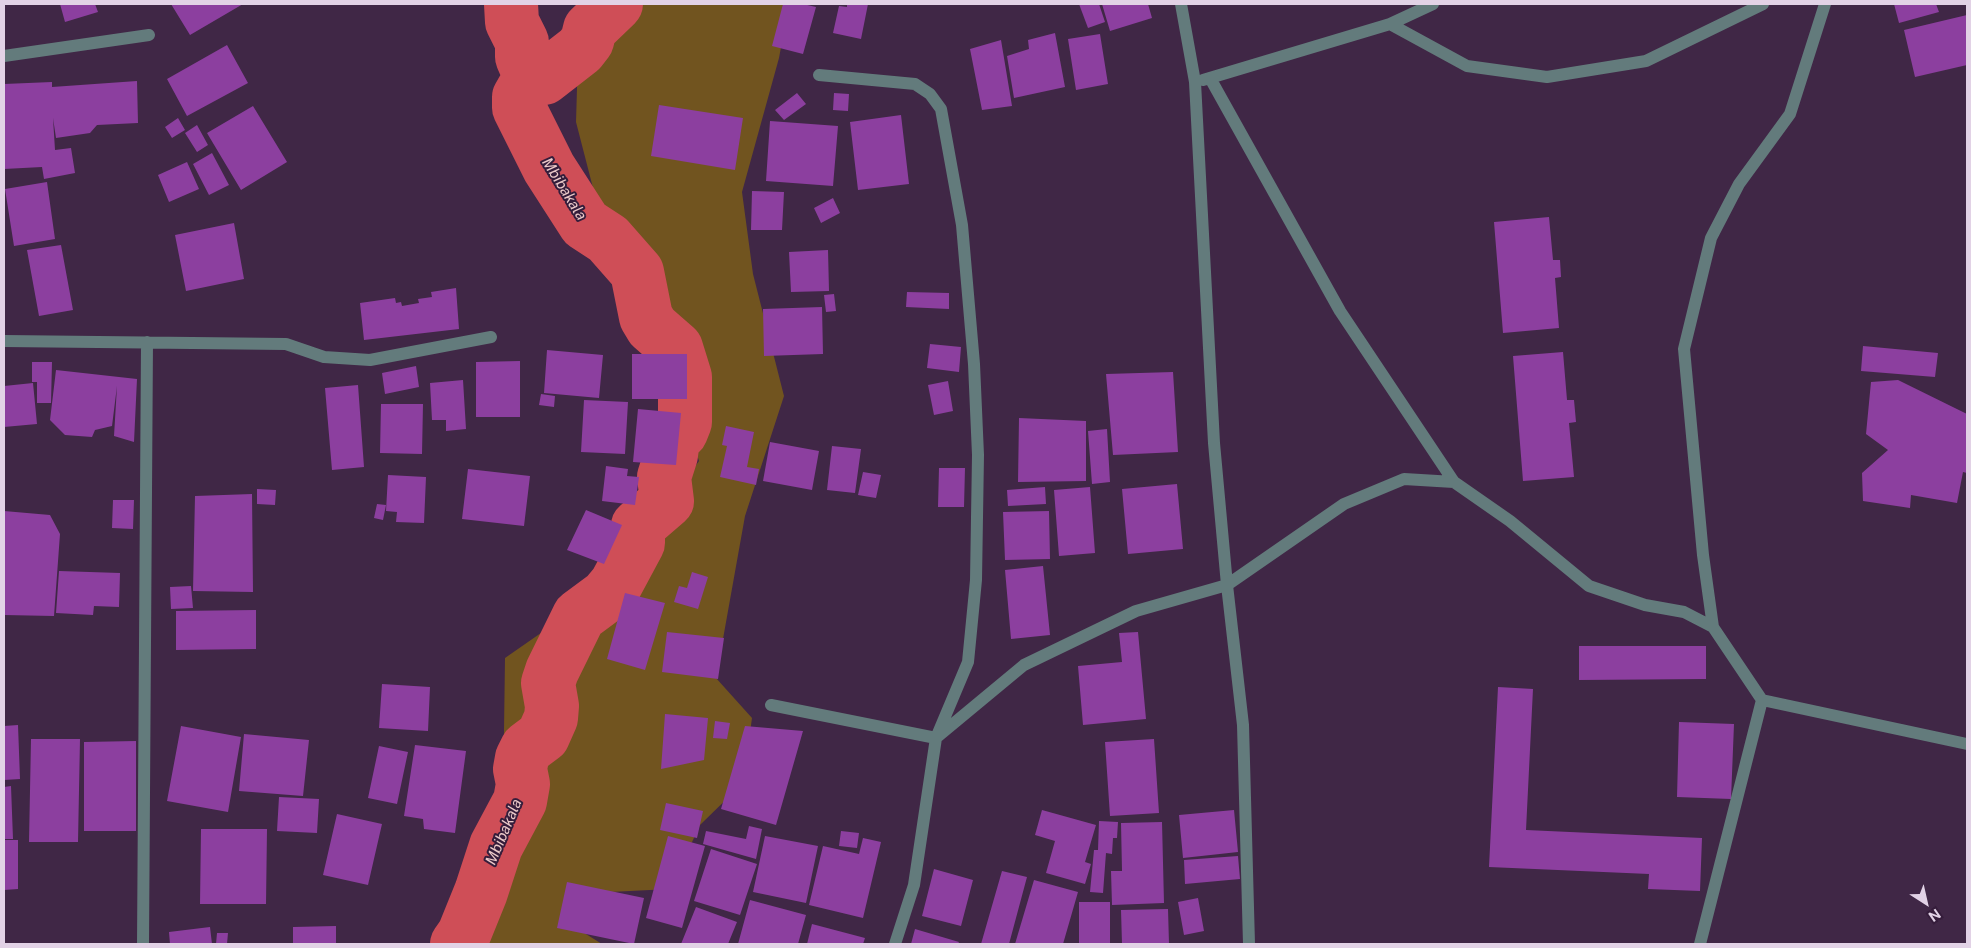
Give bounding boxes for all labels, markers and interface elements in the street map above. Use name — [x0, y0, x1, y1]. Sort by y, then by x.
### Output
water label: Mbibakala — [538, 155, 590, 223]
water label: Mbibakala — [482, 796, 526, 868]
north arrow — [1901, 878, 1951, 928]
text: N — [1926, 906, 1944, 925]

